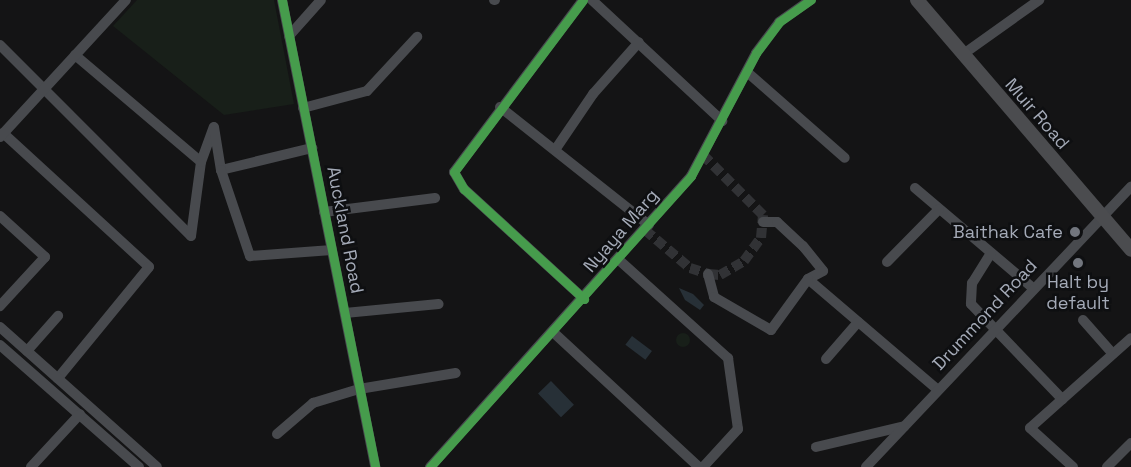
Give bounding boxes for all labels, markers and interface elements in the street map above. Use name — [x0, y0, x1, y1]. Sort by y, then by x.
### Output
street label: Muir Road — [1000, 74, 1074, 154]
street label: Auckland Road — [322, 165, 368, 295]
street label: Nyaya Marg — [579, 185, 663, 277]
place label: Baithak Cafe — [953, 221, 1063, 243]
marker: Baithak Cafe — [1068, 225, 1082, 239]
street label: Drummond Road — [928, 255, 1042, 375]
marker: Halt by default — [1071, 256, 1085, 270]
place label: Halt by default — [1046, 272, 1110, 314]

